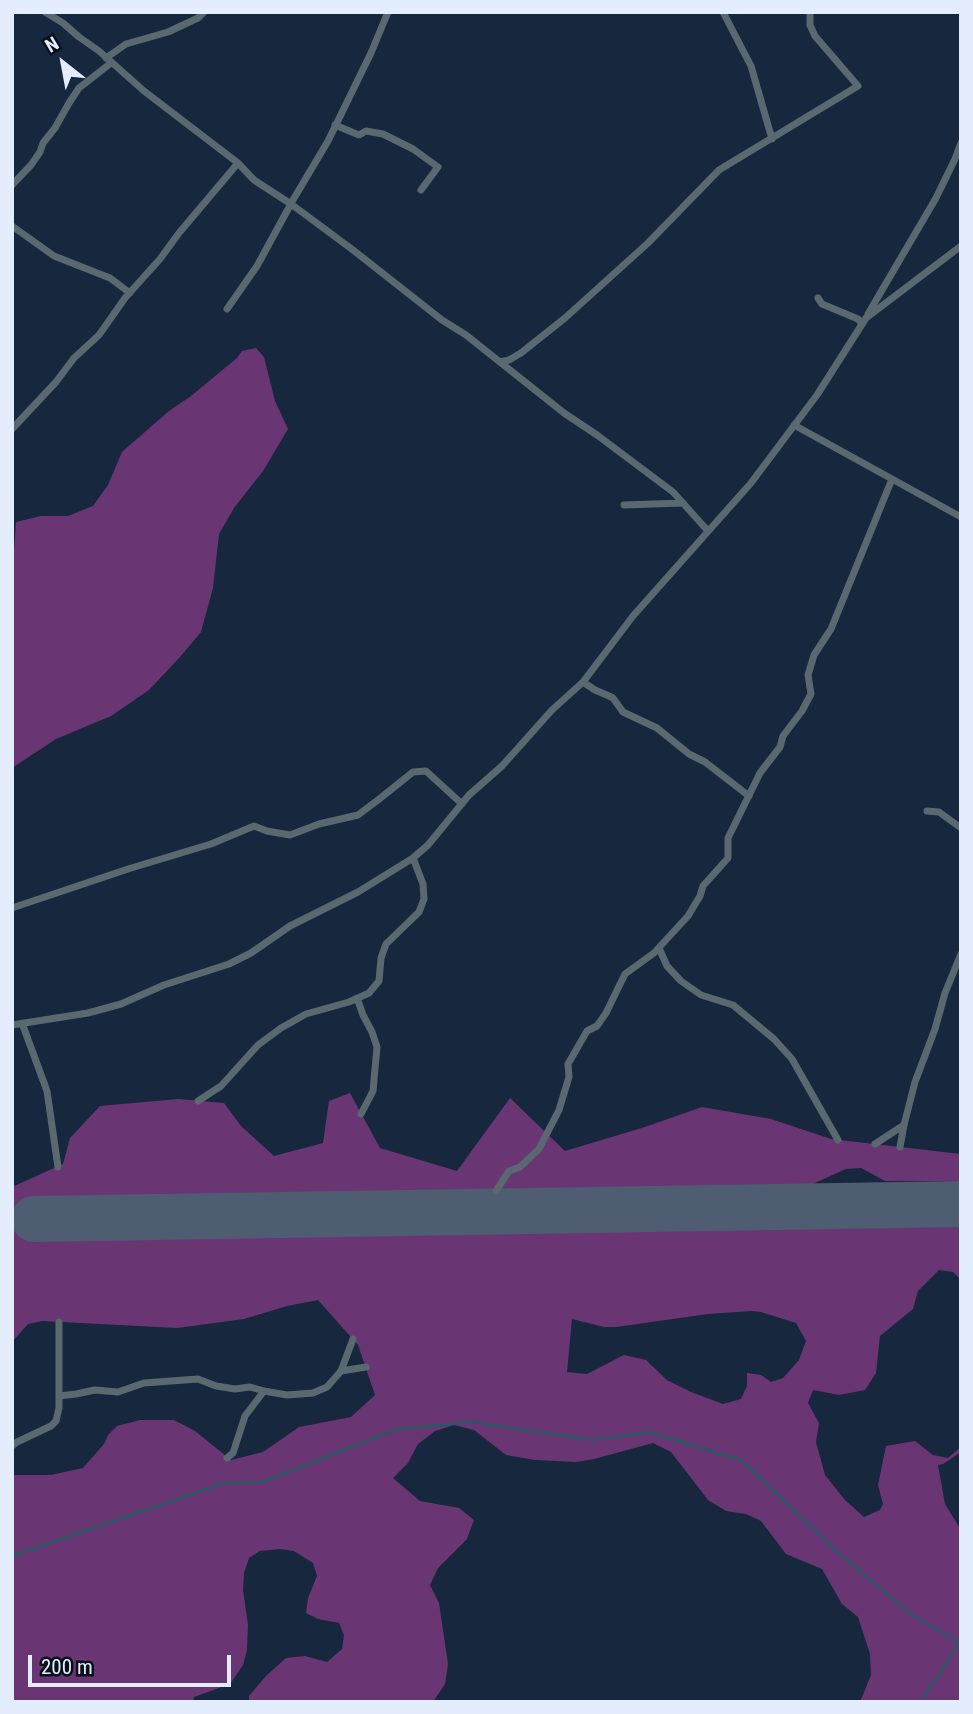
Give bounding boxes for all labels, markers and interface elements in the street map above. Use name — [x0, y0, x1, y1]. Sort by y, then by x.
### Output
north arrow — [28, 28, 98, 98]
text: N — [41, 32, 63, 57]
scale bar — [32, 1640, 234, 1684]
text: 200 m — [41, 1655, 93, 1679]

